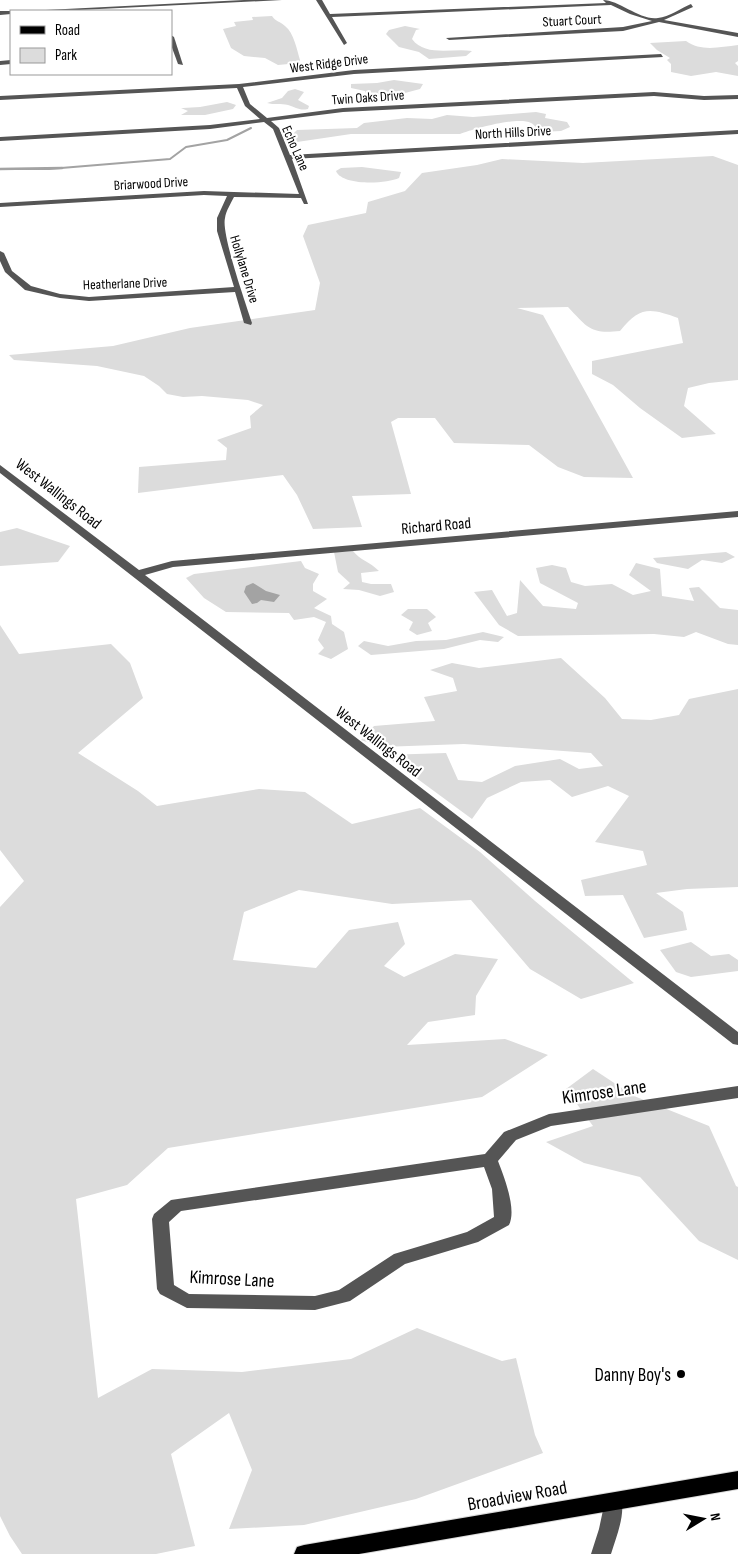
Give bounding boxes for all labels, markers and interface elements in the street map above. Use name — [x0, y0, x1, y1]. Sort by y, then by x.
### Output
legend — [10, 10, 172, 75]
street label: Stuart Court — [542, 10, 602, 31]
text: Road — [55, 21, 80, 40]
text: Park — [55, 46, 77, 65]
street label: West Ridge Drive — [289, 50, 369, 77]
street label: Twin Oaks Drive — [331, 86, 405, 109]
street label: North Hills Drive — [475, 122, 552, 143]
street label: Echo Lane — [278, 123, 313, 173]
street label: Briarwood Drive — [113, 173, 189, 194]
street label: Hollylane Drive — [226, 233, 263, 305]
street label: Heatherlane Drive — [83, 274, 167, 293]
street label: West Wallings Road — [12, 455, 105, 533]
street label: Richard Road — [400, 514, 472, 539]
street label: West Wallings Road — [332, 703, 425, 781]
street label: Kimrose Lane — [561, 1075, 648, 1110]
street label: Kimrose Lane — [189, 1266, 275, 1293]
place label: Danny Boy's — [595, 1364, 671, 1387]
marker: Danny Boy's — [675, 1368, 687, 1380]
street label: Broadview Road — [466, 1476, 569, 1517]
north arrow — [678, 1494, 728, 1544]
text: N — [706, 1512, 724, 1522]

